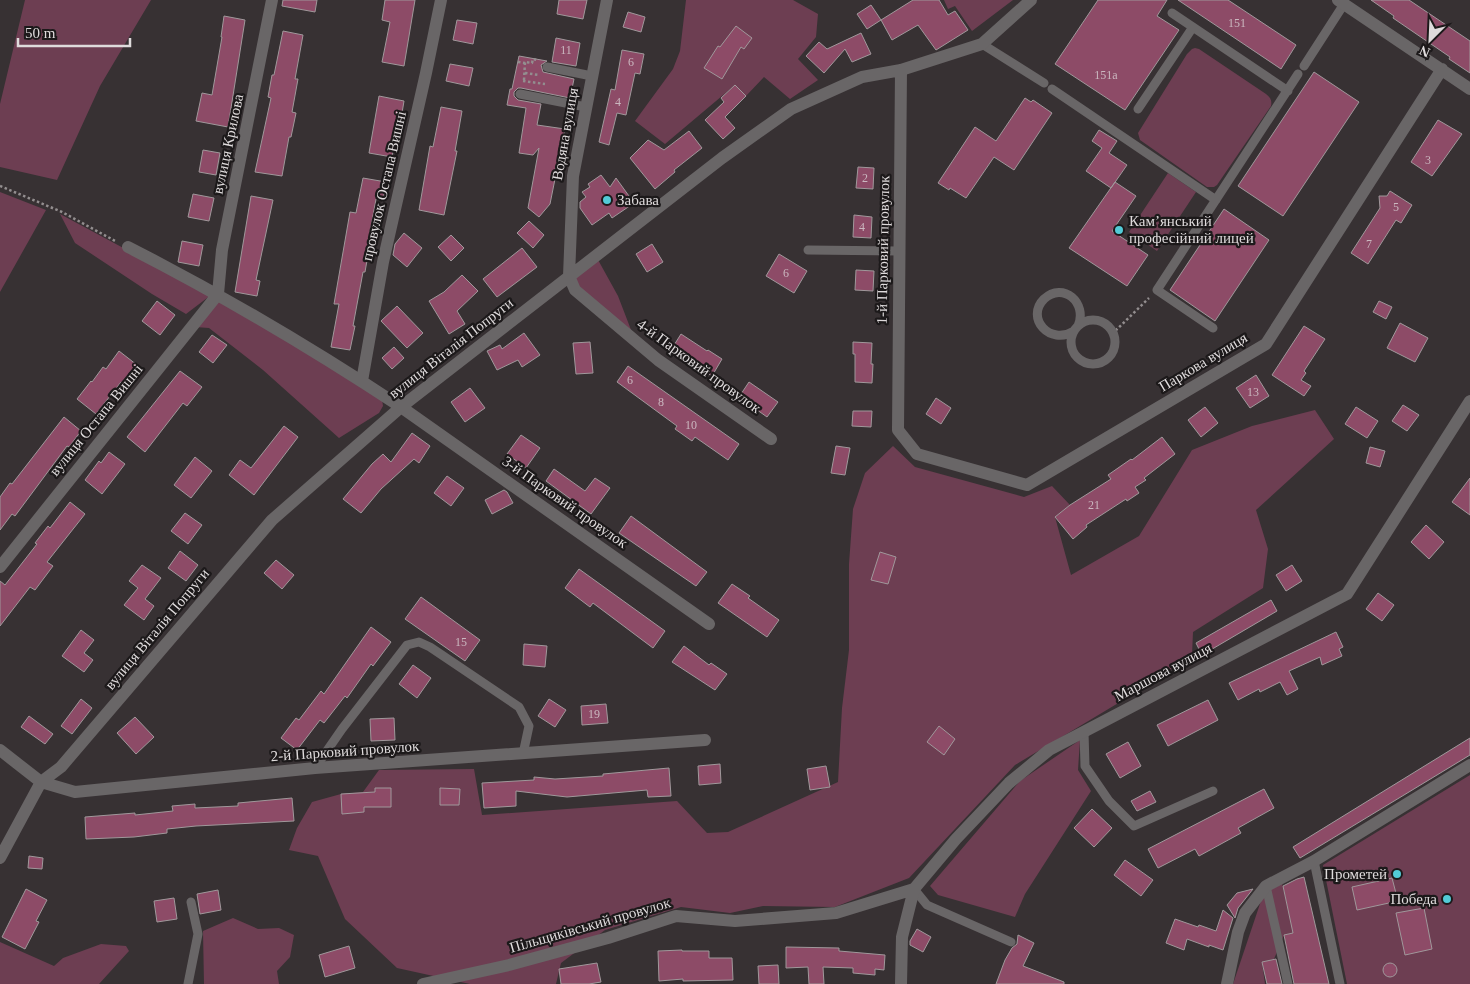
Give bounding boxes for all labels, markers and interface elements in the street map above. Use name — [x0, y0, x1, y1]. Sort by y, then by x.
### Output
scale bar — [18, 15, 130, 47]
north arrow — [1405, 15, 1455, 65]
house number: 151 — [1228, 16, 1246, 30]
text: 50 m — [25, 25, 56, 41]
house number: 11 — [560, 43, 572, 57]
text: N — [1417, 43, 1433, 60]
house number: 6 — [628, 55, 634, 69]
house number: 151а — [1094, 68, 1118, 82]
street label: Водяна вулиця — [549, 86, 581, 182]
street label: вулиця Крилова — [210, 92, 246, 195]
house number: 4 — [615, 95, 621, 109]
street label: провулок Остапа Вишні — [359, 109, 409, 263]
house number: 3 — [1425, 153, 1431, 167]
house number: 2 — [862, 171, 868, 185]
street label: 1-й Парковий провулок — [874, 175, 892, 325]
place label: Забава — [617, 192, 659, 208]
marker: Забава — [601, 194, 613, 206]
house number: 5 — [1393, 200, 1399, 214]
place label: Кам’янський професійний лицей — [1129, 213, 1254, 246]
house number: 4 — [859, 220, 865, 234]
marker: Кам’янський професійний лицей — [1113, 224, 1125, 236]
house number: 7 — [1366, 237, 1372, 251]
house number: 6 — [783, 266, 789, 280]
street label: вулиця Віталія Попруги — [386, 295, 516, 401]
street label: 4-й Парковий провулок — [634, 316, 765, 417]
street label: Паркова вулиця — [1156, 329, 1250, 395]
street label: вулиця Остапа Вишні — [46, 361, 146, 479]
house number: 6 — [627, 373, 633, 387]
house number: 13 — [1247, 385, 1259, 399]
house number: 8 — [658, 395, 664, 409]
house number: 10 — [685, 418, 697, 432]
street label: 3-й Парковий провулок — [499, 453, 631, 552]
house number: 21 — [1088, 498, 1100, 512]
street label: вулиця Віталія Попруги — [102, 565, 212, 693]
house number: 15 — [455, 635, 467, 649]
street label: Маршова вулиця — [1112, 640, 1214, 704]
house number: 19 — [588, 707, 600, 721]
street label: 2-й Парковий провулок — [270, 738, 421, 764]
place label: Прометей — [1324, 866, 1387, 882]
marker: Прометей — [1391, 868, 1403, 880]
place label: Победа — [1390, 891, 1437, 907]
marker: Победа — [1441, 893, 1453, 905]
street label: Пільщиківський провулок — [508, 894, 673, 956]

